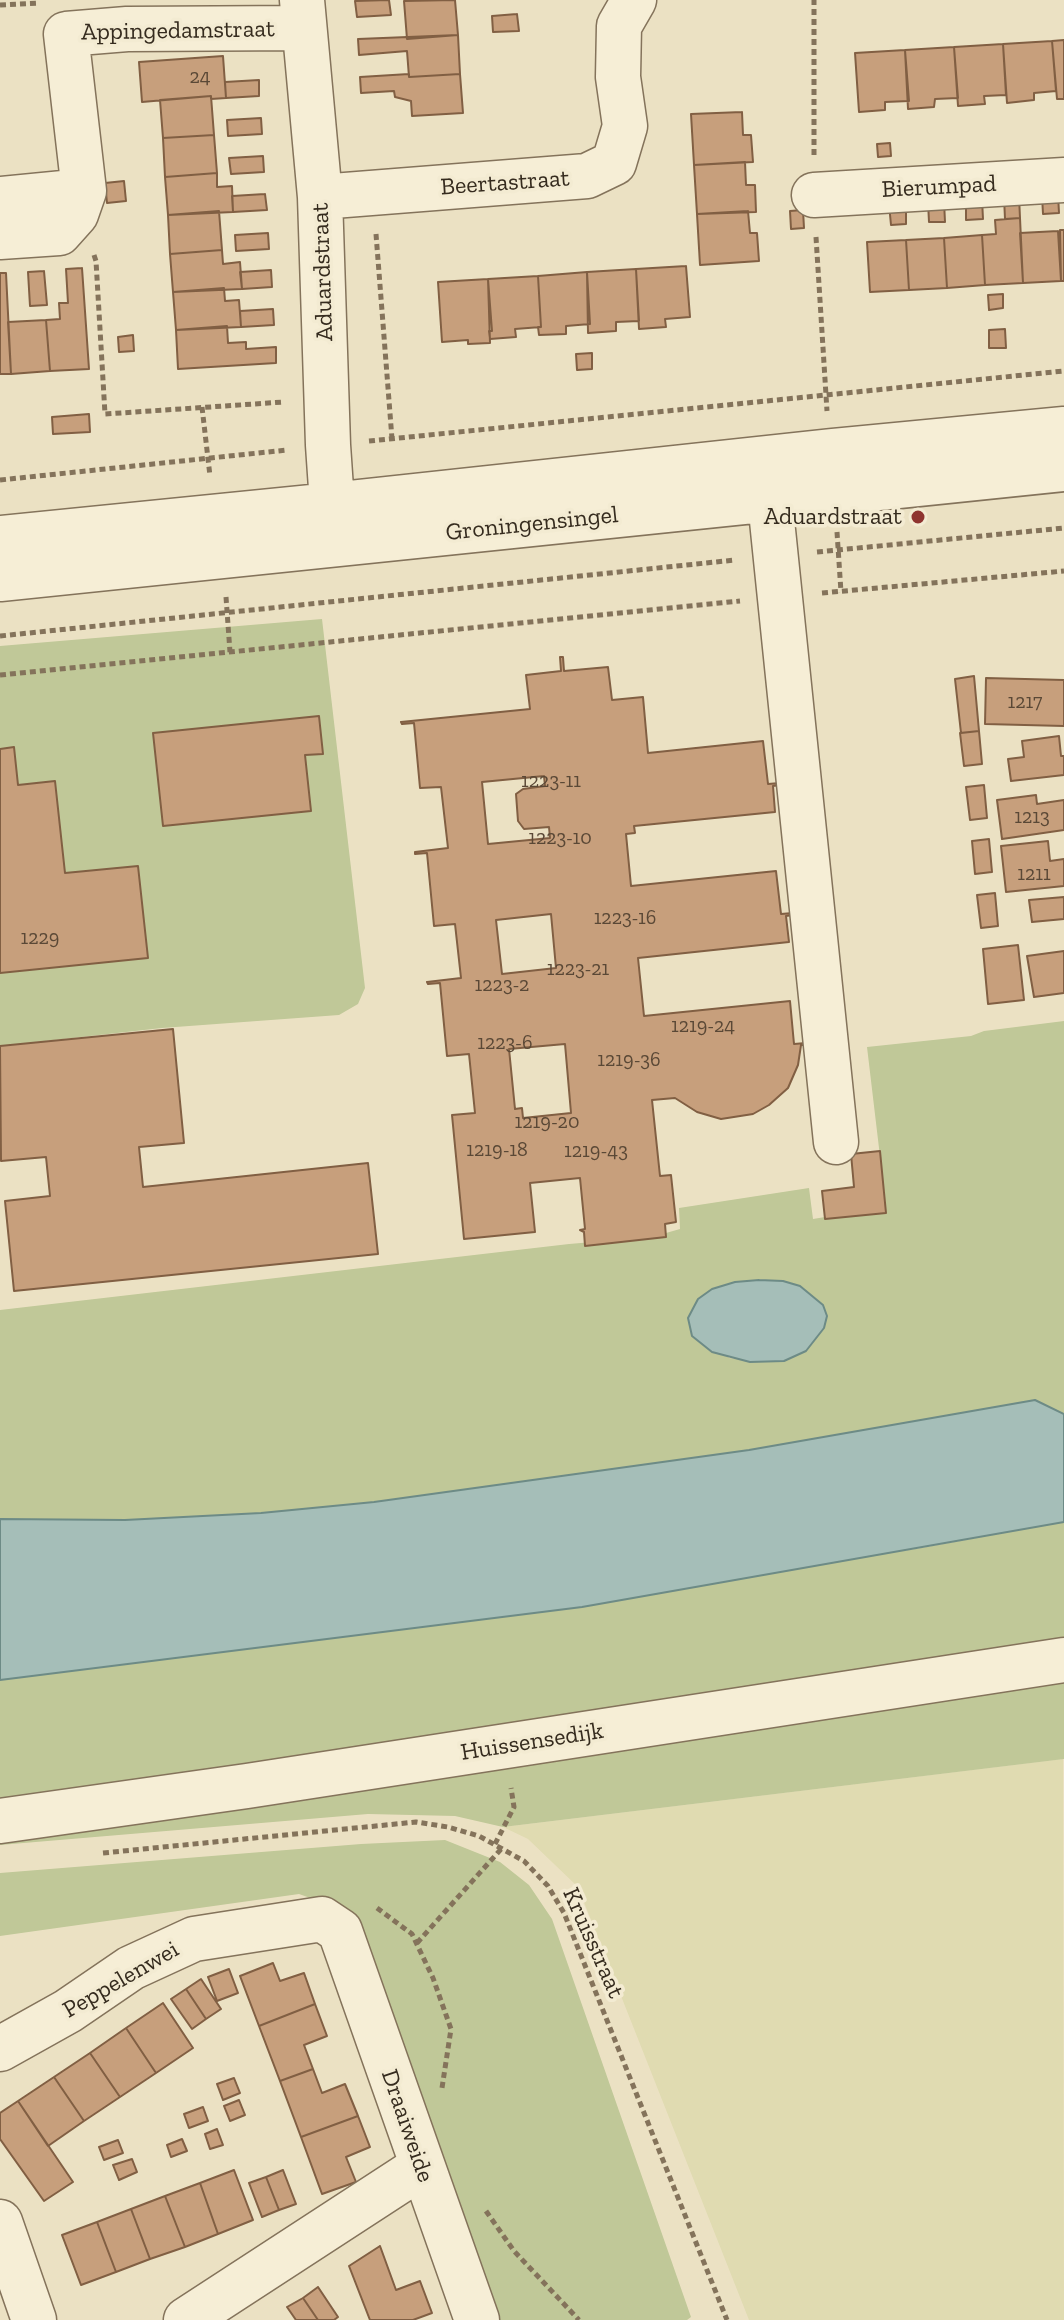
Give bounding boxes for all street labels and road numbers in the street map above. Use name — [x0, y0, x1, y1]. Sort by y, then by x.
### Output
street label: Appingedamstraat — [81, 15, 275, 47]
street label: Beertastraat — [440, 164, 570, 202]
street label: Bierumpad — [881, 170, 997, 204]
street label: Aduardstraat — [306, 202, 340, 342]
street label: Groningensingel — [444, 501, 620, 547]
street label: Huissensedijk — [459, 1717, 605, 1767]
street label: Kruisstraat — [556, 1883, 630, 2003]
street label: Peppelenwei — [58, 1935, 184, 2025]
street label: Draaiweide — [374, 2066, 440, 2186]

